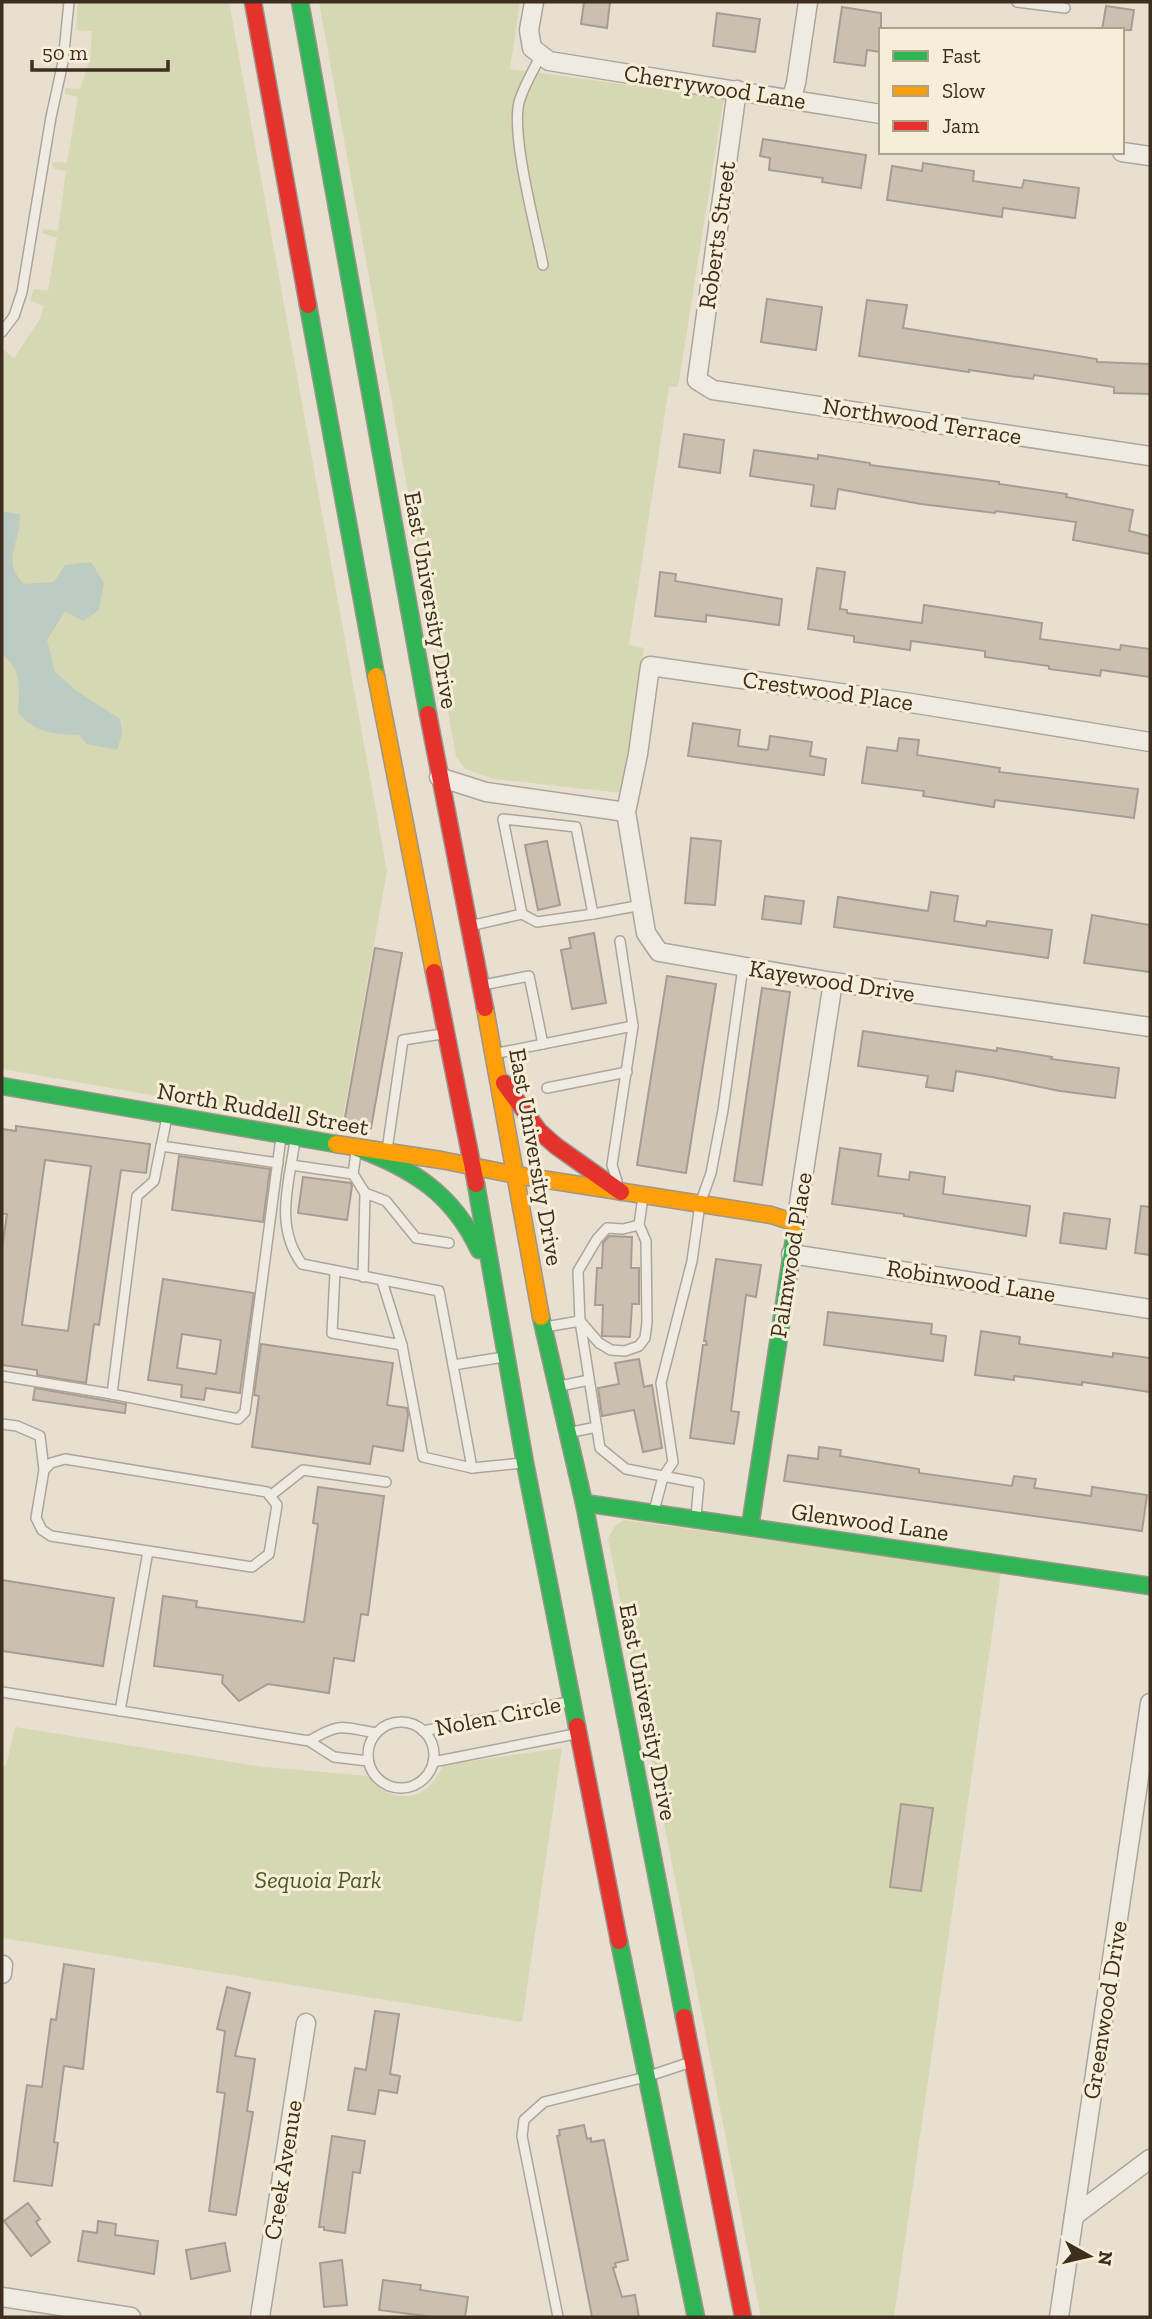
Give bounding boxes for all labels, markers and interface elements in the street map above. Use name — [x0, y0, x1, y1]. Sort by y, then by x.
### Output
scale bar — [32, 28, 168, 72]
legend — [879, 28, 1124, 154]
text: 50 m — [42, 40, 88, 65]
text: Fast — [942, 43, 981, 68]
street label: Cherrywood Lane — [622, 58, 808, 115]
text: Slow — [942, 78, 985, 103]
text: Jam — [942, 113, 979, 138]
street label: Roberts Street — [692, 159, 741, 311]
street label: Northwood Terrace — [820, 390, 1024, 451]
street label: East University Drive — [398, 489, 465, 711]
street label: Crestwood Place — [741, 664, 915, 717]
street label: Kayewood Drive — [747, 953, 917, 1008]
street label: East University Drive — [503, 1046, 570, 1268]
street label: North Ruddell Street — [155, 1076, 371, 1141]
street label: Palmwood Place — [763, 1170, 818, 1340]
street label: Robinwood Lane — [884, 1253, 1058, 1308]
street label: Glenwood Lane — [790, 1496, 951, 1547]
street label: East University Drive — [613, 1601, 684, 1823]
street label: Nolen Circle — [433, 1689, 563, 1742]
park label: Sequoia Park — [255, 1865, 382, 1894]
street label: Greenwood Drive — [1076, 1919, 1133, 2101]
street label: Creek Avenue — [257, 2098, 308, 2242]
north arrow — [1054, 2221, 1124, 2291]
text: N — [1093, 2250, 1118, 2267]

